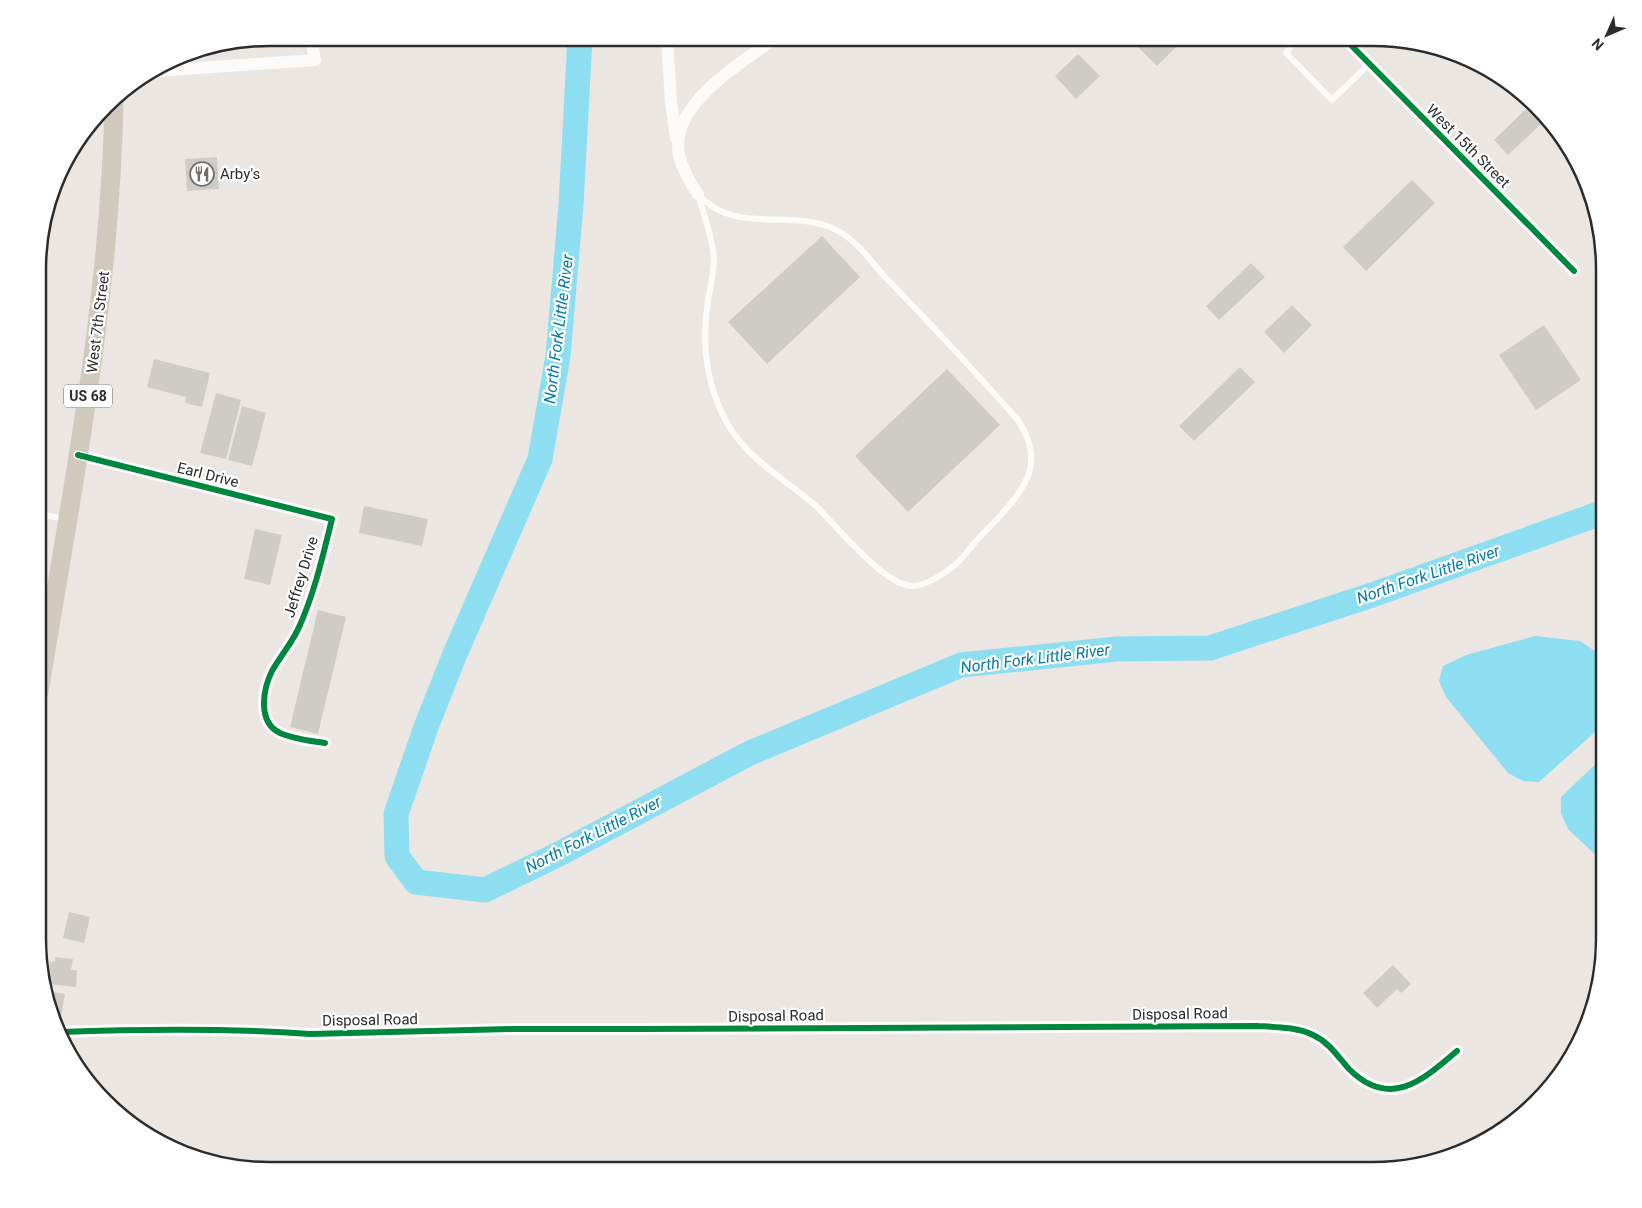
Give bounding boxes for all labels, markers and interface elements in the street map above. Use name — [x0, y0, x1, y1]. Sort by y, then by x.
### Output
north arrow — [1582, 10, 1632, 60]
text: N — [1589, 35, 1607, 53]
street label: West 15th Street — [1422, 100, 1514, 192]
restaurant icon: Arby's — [189, 161, 215, 187]
place label: Arby's — [220, 165, 260, 183]
water label: North Fork Little River — [540, 253, 577, 405]
street label: West 7th Street — [83, 270, 113, 374]
road number: US 68 — [64, 384, 112, 408]
street label: Earl Drive — [175, 459, 241, 491]
street label: Jeffrey Drive — [280, 534, 322, 620]
water label: North Fork Little River — [1354, 541, 1503, 608]
water label: North Fork Little River — [960, 640, 1111, 677]
water label: North Fork Little River — [522, 792, 665, 877]
street label: Disposal Road — [1132, 1004, 1228, 1024]
street label: Disposal Road — [728, 1006, 824, 1026]
street label: Disposal Road — [322, 1010, 418, 1030]

